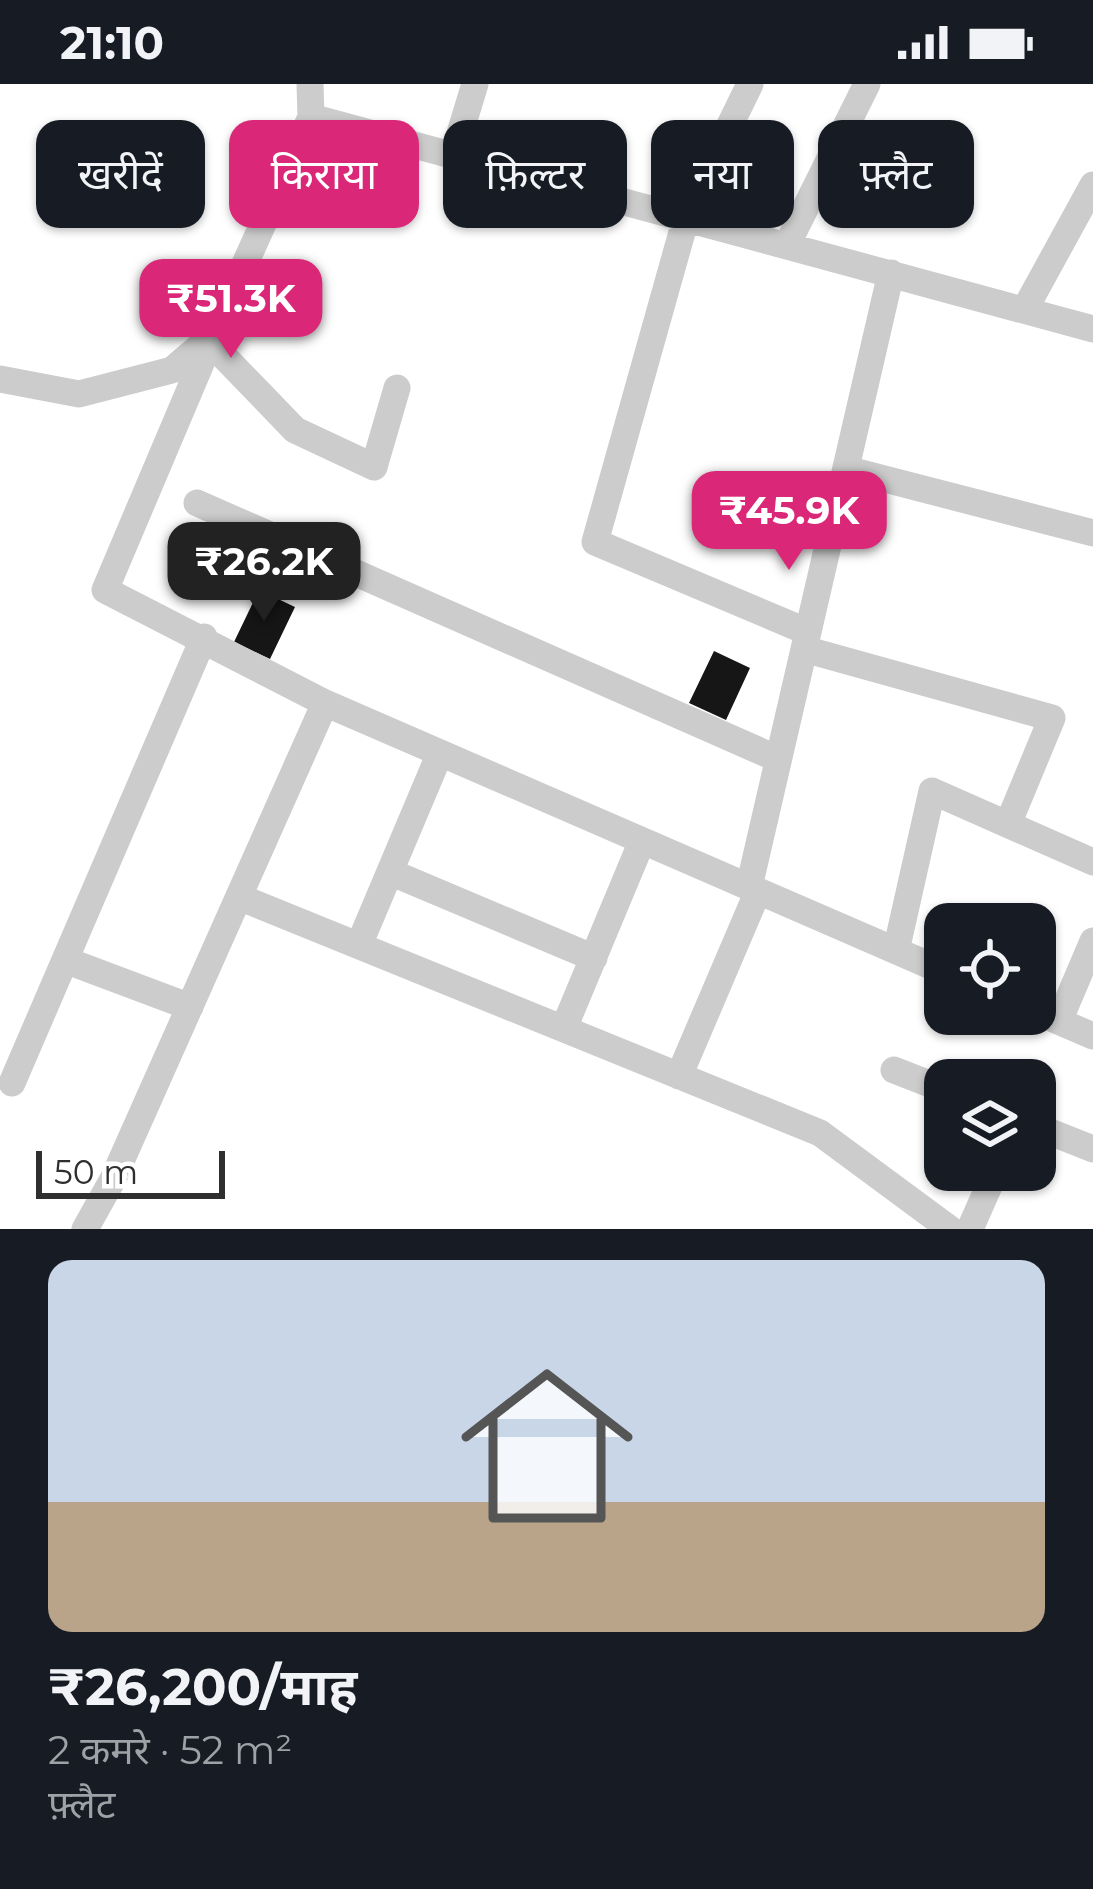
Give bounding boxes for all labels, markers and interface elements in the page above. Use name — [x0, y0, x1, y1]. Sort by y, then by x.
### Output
text: 21:10 — [60, 15, 164, 70]
chip: खरीदें — [36, 120, 205, 228]
chip: किराया — [229, 120, 419, 228]
chip: फ़िल्टर — [443, 120, 627, 228]
chip: नया — [651, 120, 794, 228]
chip: फ़्लैट — [818, 120, 974, 228]
pin: ₹51.3K — [133, 259, 329, 361]
text: ₹51.3K — [166, 274, 296, 322]
pin: ₹45.9K — [691, 471, 887, 573]
text: ₹45.9K — [719, 486, 859, 534]
pin: ₹26.2K — [166, 522, 362, 624]
text: ₹26.2K — [195, 537, 333, 585]
map controls — [924, 903, 1056, 1191]
button: locate — [924, 903, 1056, 1035]
button: layers — [924, 1059, 1056, 1191]
scale bar — [36, 1145, 225, 1198]
text: 50 m — [54, 1152, 138, 1192]
icon: home — [439, 1338, 655, 1554]
text: ₹26,200/माह — [48, 1656, 357, 1718]
text: 2 कमरे · 52 m² — [48, 1726, 292, 1774]
text: फ़्लैट — [48, 1780, 115, 1828]

